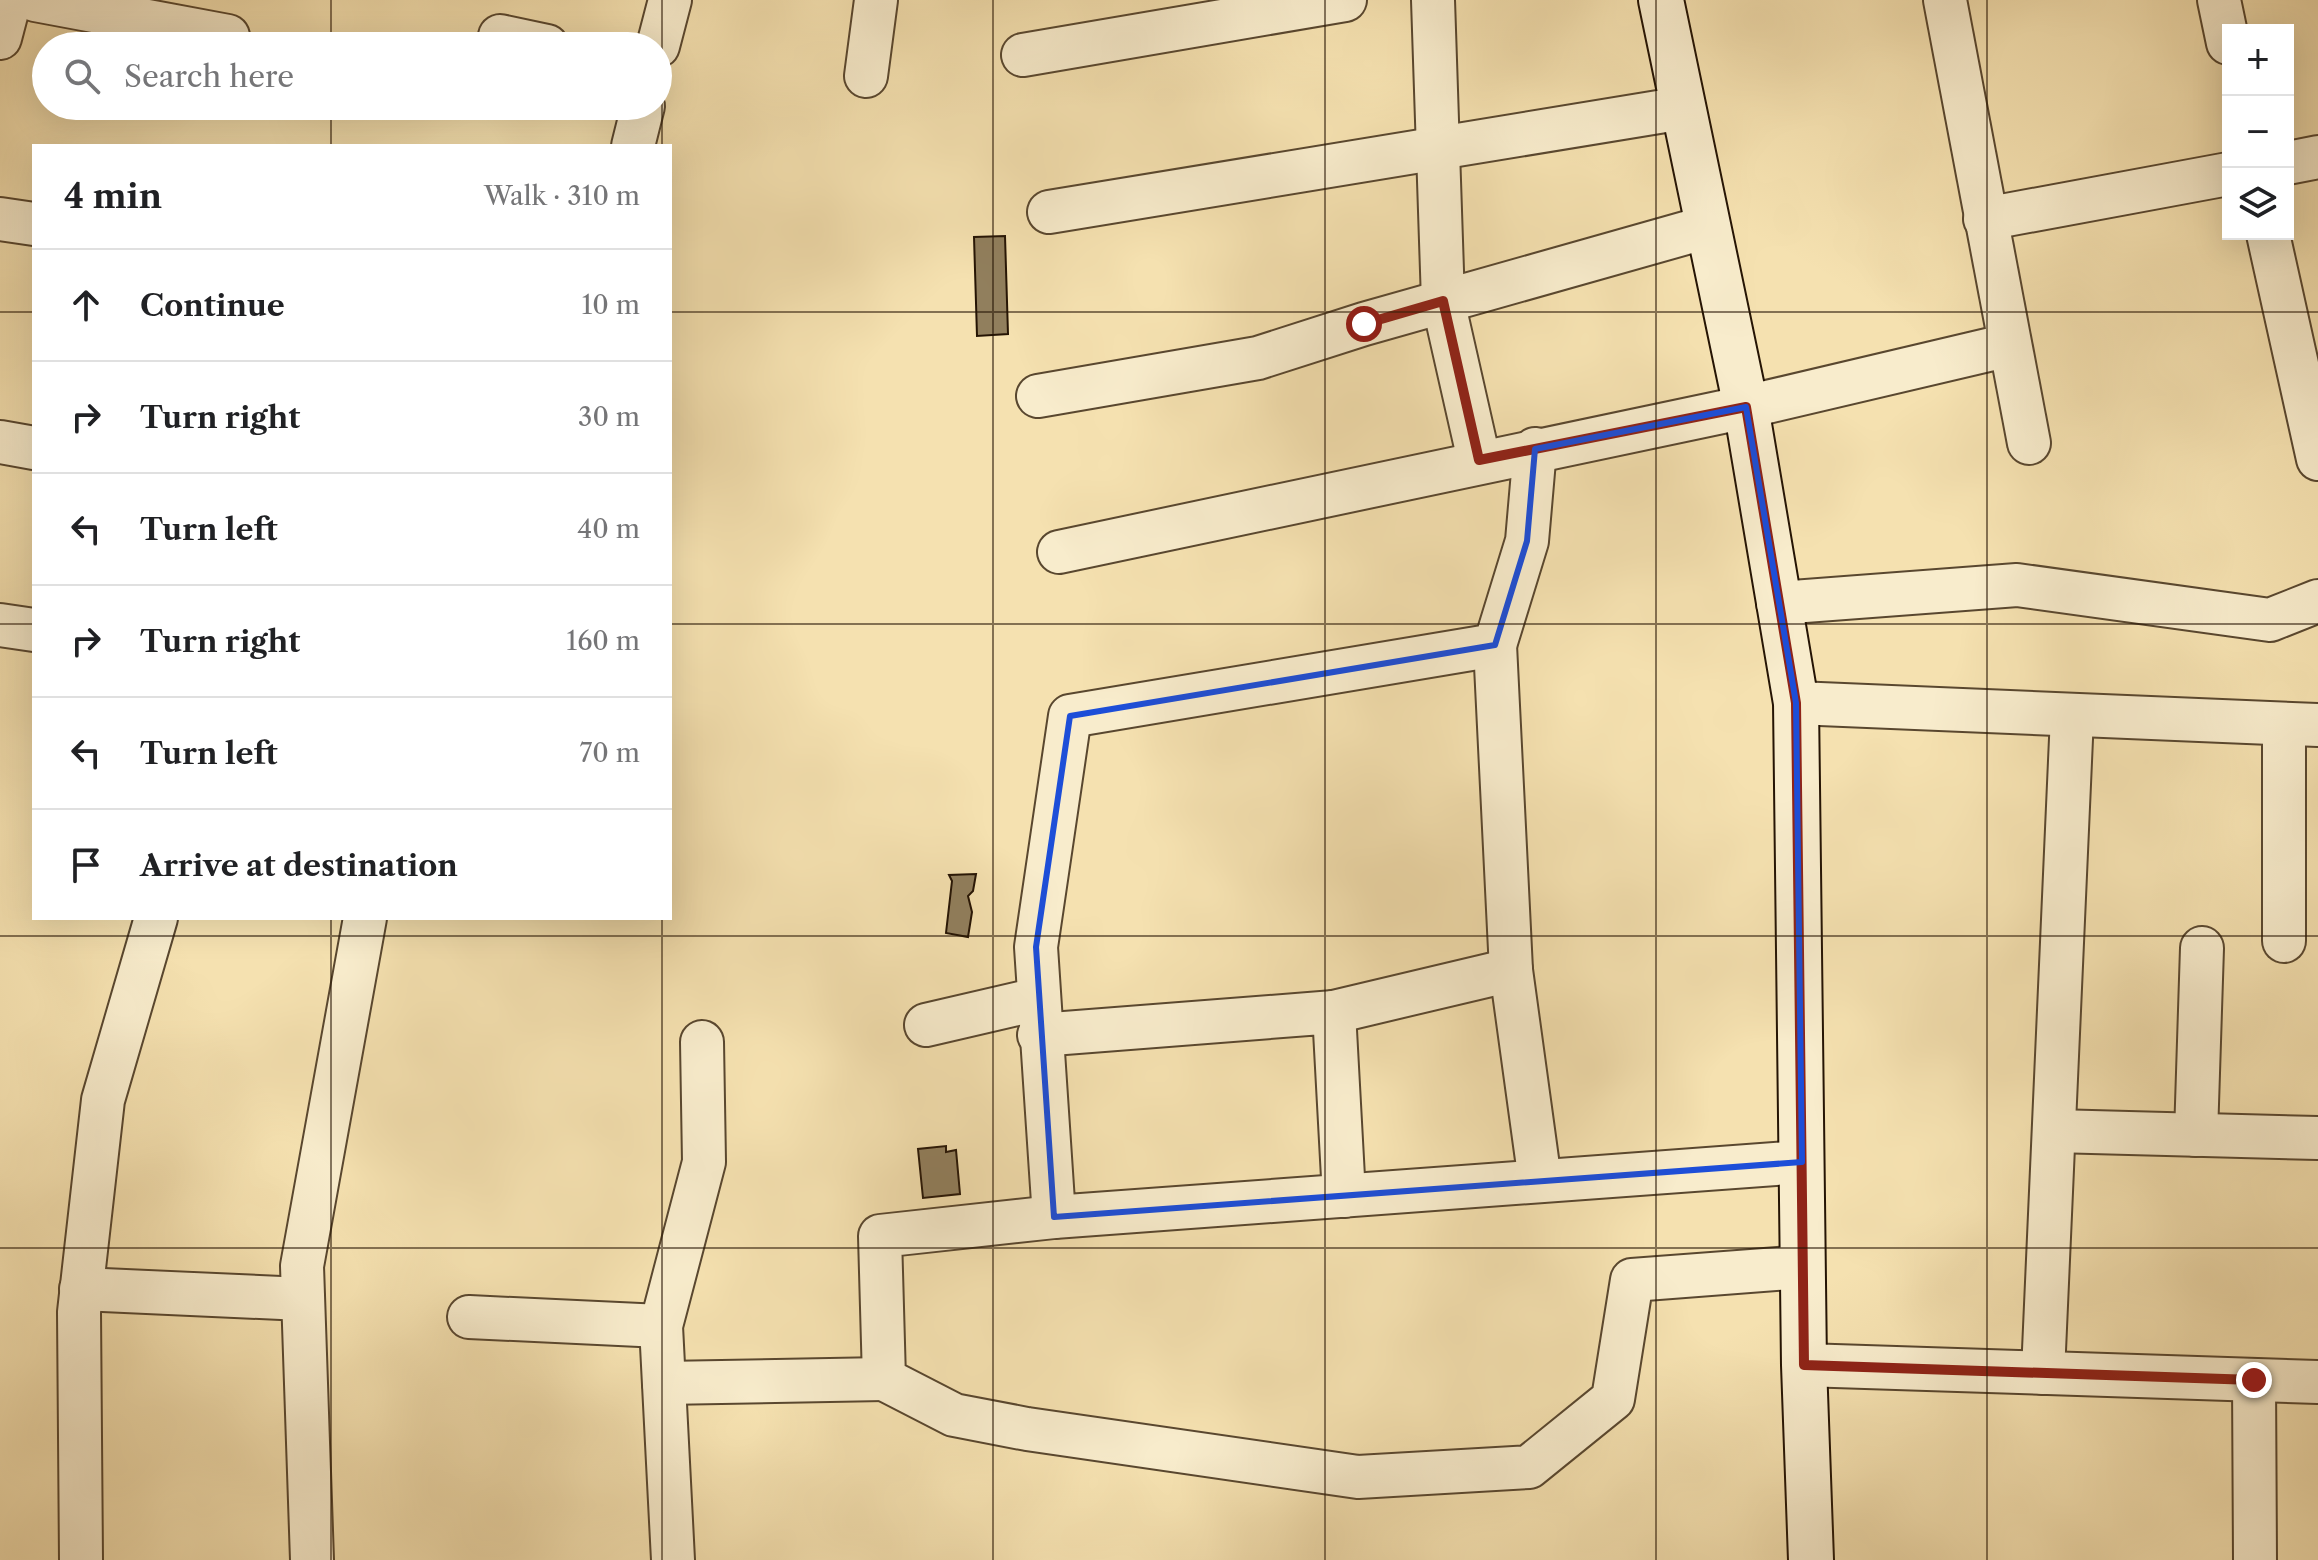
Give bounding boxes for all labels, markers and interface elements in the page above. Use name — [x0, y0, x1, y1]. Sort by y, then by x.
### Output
map controls — [2222, 24, 2294, 240]
button: + — [2222, 24, 2294, 96]
search box — [32, 32, 672, 120]
icon: search — [60, 54, 104, 98]
text: Search here — [124, 58, 294, 95]
button: − — [2222, 96, 2294, 168]
button: layers — [2222, 168, 2294, 240]
text: 4 min — [64, 175, 162, 217]
text: Walk · 310 m — [484, 180, 640, 212]
icon: ahead — [64, 283, 108, 327]
text: Continue — [140, 287, 285, 324]
text: 10 m — [581, 289, 640, 321]
route start — [1346, 306, 1382, 342]
icon: right — [64, 395, 108, 439]
text: Turn right — [140, 399, 300, 436]
text: 30 m — [578, 401, 640, 433]
icon: left — [64, 507, 108, 551]
text: Turn left — [140, 511, 277, 548]
text: 40 m — [577, 513, 640, 545]
icon: right — [64, 619, 108, 663]
text: Turn right — [140, 623, 300, 660]
text: 160 m — [566, 625, 640, 657]
icon: left — [64, 731, 108, 775]
text: Turn left — [140, 735, 277, 772]
text: 70 m — [580, 737, 640, 769]
icon: arrive — [64, 843, 108, 887]
text: Arrive at destination — [140, 847, 458, 884]
route end — [2236, 1362, 2272, 1398]

